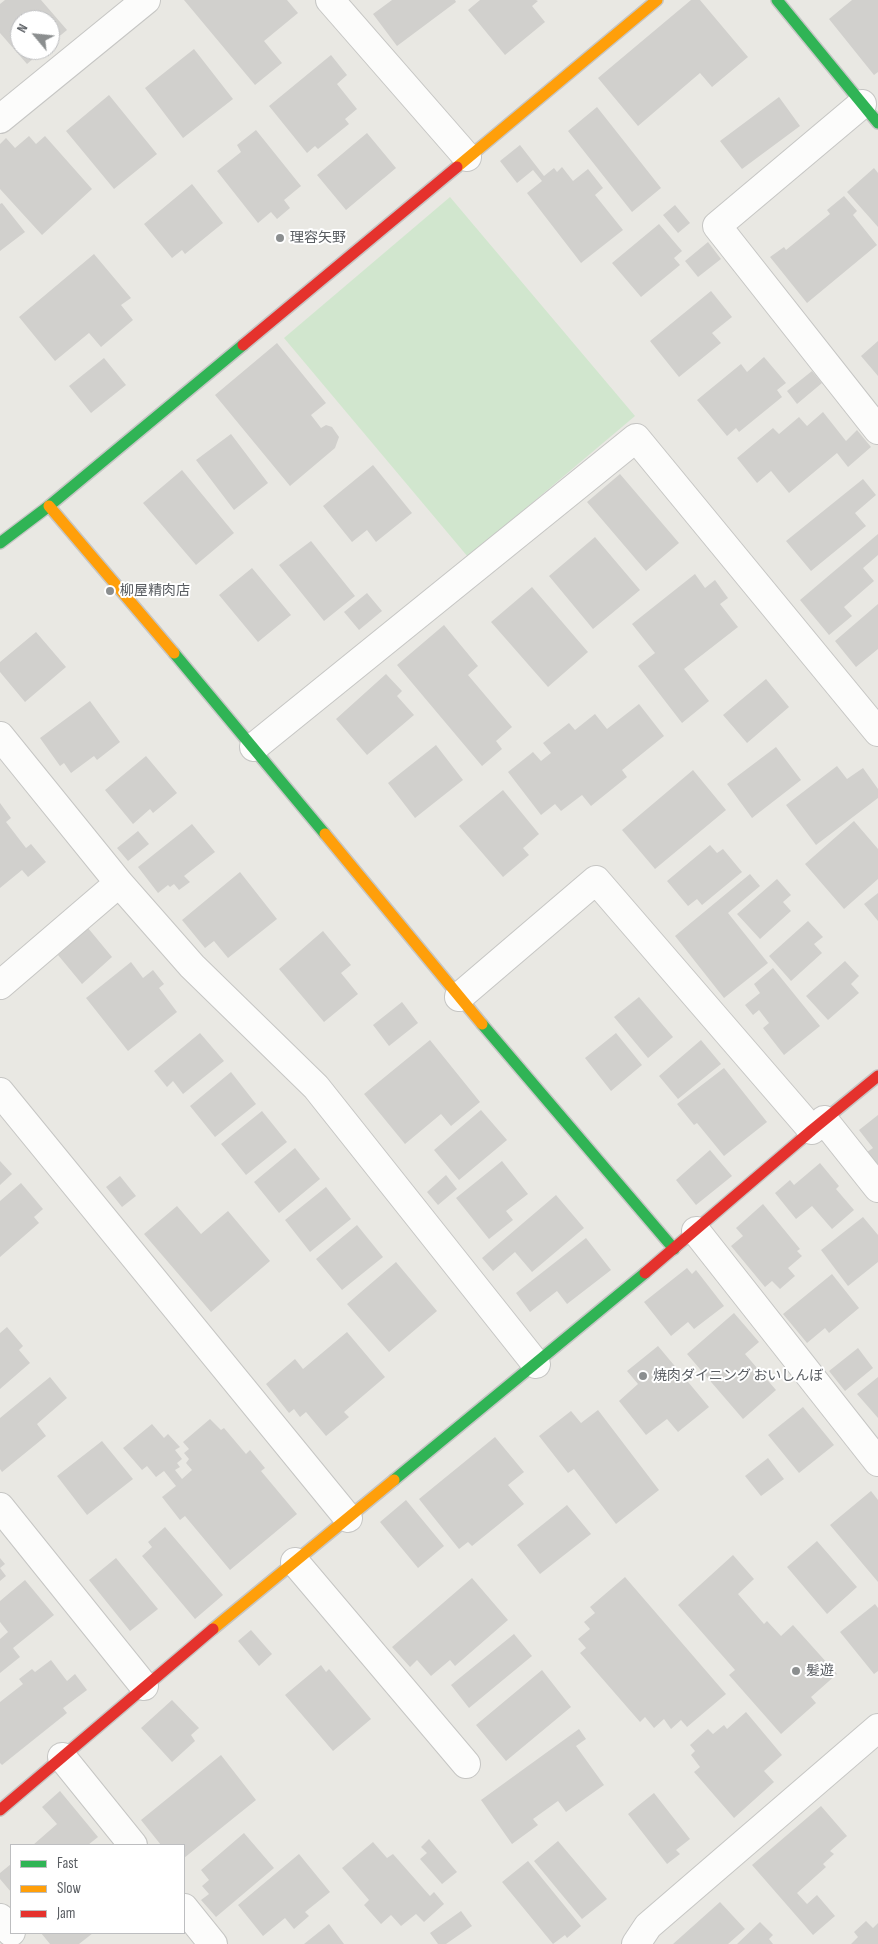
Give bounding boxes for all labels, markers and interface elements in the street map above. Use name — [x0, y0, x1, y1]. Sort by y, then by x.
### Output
north arrow — [10, 10, 60, 60]
text: N — [13, 21, 31, 35]
place label: 理容矢野 — [290, 230, 346, 246]
marker: 理容矢野 — [274, 232, 286, 244]
place label: 柳屋精肉店 — [120, 583, 190, 599]
marker: 柳屋精肉店 — [104, 585, 116, 597]
place label: 焼肉ダイニング おいしんぼ — [653, 1368, 823, 1384]
marker: 焼肉ダイニング おいしんぼ — [637, 1370, 649, 1382]
place label: 髪遊 — [806, 1663, 834, 1679]
marker: 髪遊 — [790, 1665, 802, 1677]
legend — [10, 1844, 185, 1934]
text: Fast — [57, 1854, 78, 1873]
text: Slow — [57, 1879, 81, 1898]
text: Jam — [57, 1904, 75, 1923]

